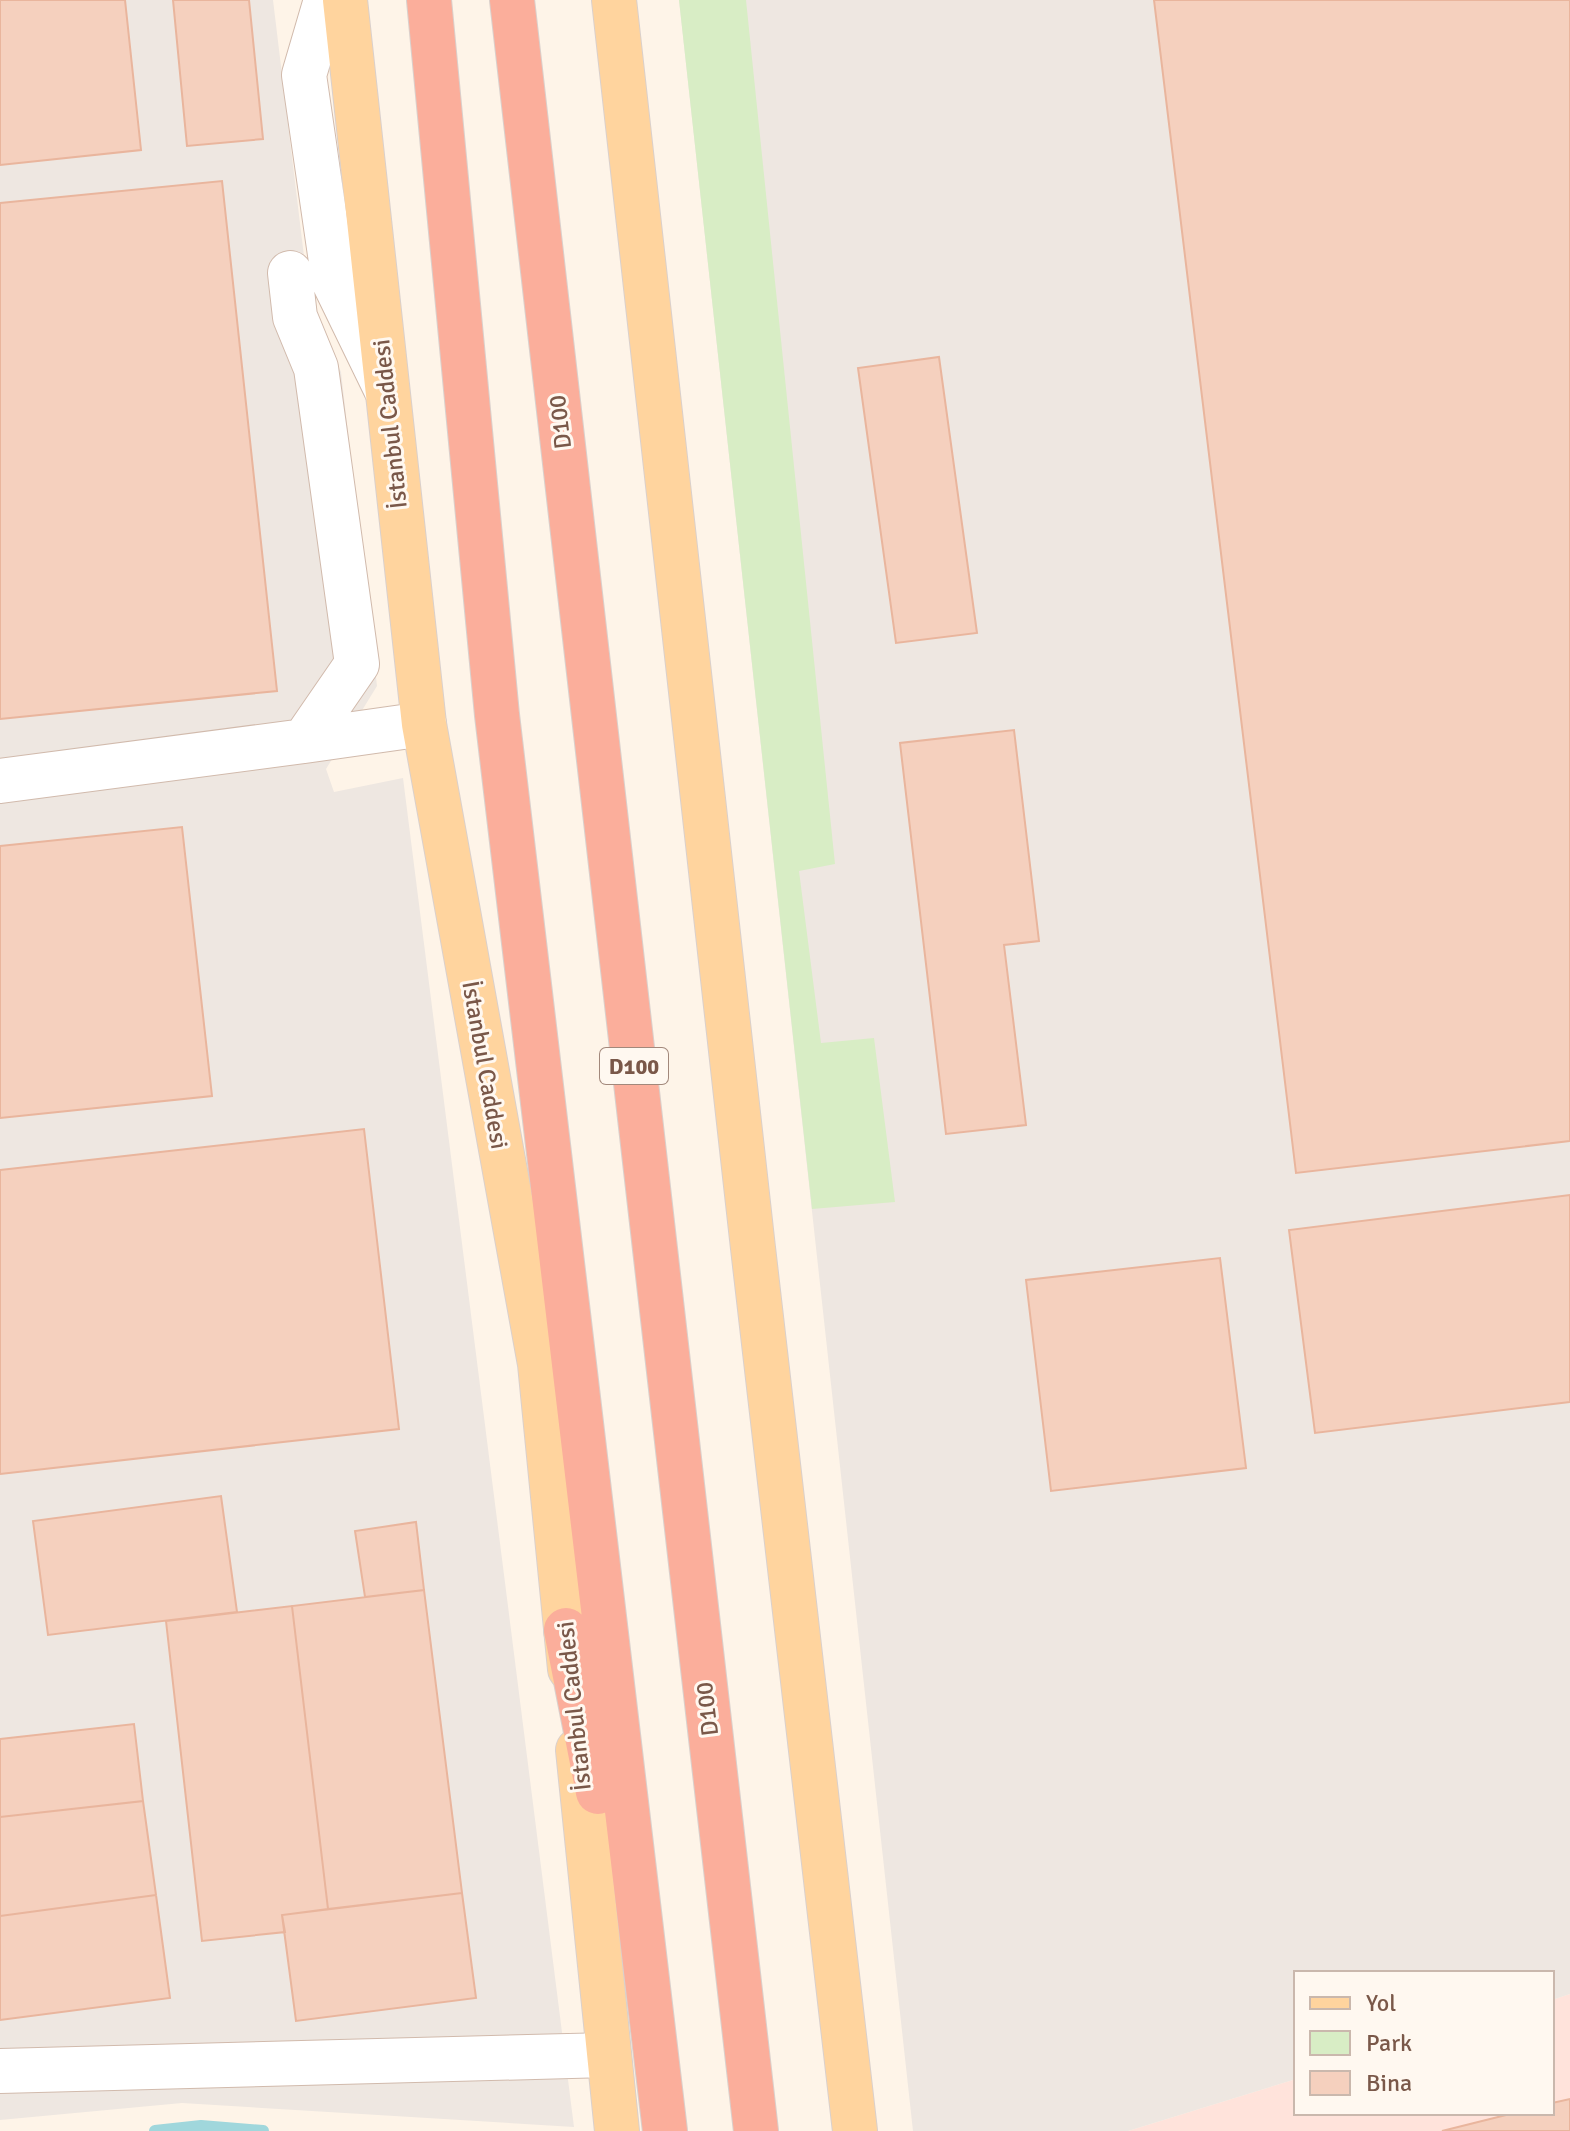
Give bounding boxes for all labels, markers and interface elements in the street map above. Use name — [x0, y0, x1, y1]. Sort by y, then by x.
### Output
street label: İstanbul Caddesi — [366, 338, 414, 510]
street label: D100 — [542, 393, 578, 451]
street label: İstanbul Caddesi — [455, 979, 515, 1151]
road number: D100 — [600, 1048, 668, 1084]
street label: İstanbul Caddesi — [550, 1620, 598, 1792]
street label: D100 — [689, 1680, 725, 1738]
legend — [1294, 1971, 1554, 2115]
text: Yol — [1366, 1988, 1396, 2018]
text: Park — [1366, 2028, 1412, 2058]
text: Bina — [1366, 2068, 1412, 2098]

